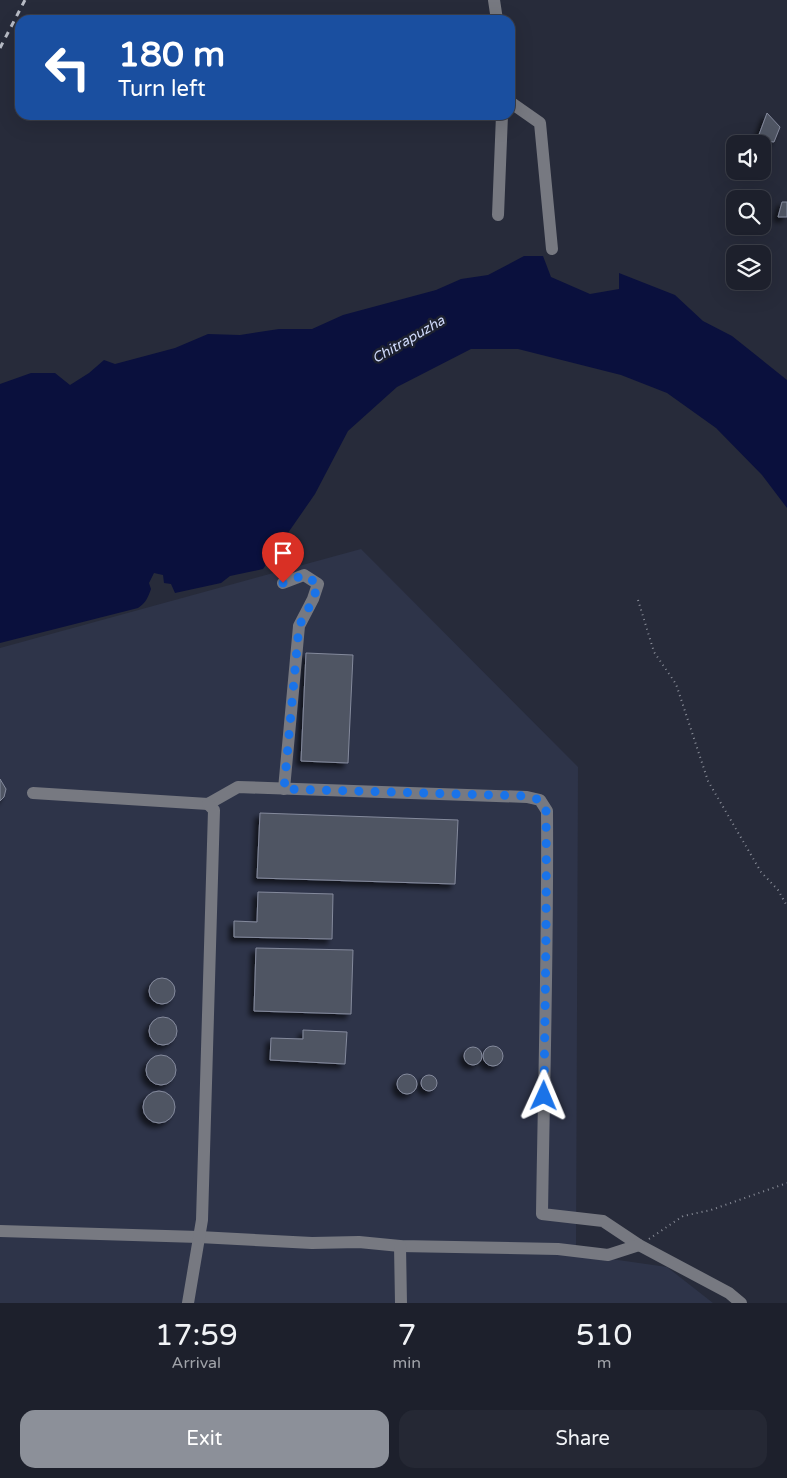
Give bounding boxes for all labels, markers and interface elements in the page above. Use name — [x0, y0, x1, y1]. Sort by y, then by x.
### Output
text: 180 m — [118, 34, 225, 76]
icon: left — [35, 35, 100, 100]
text: Turn left — [118, 76, 206, 102]
map controls — [726, 135, 771, 290]
button: sound — [726, 135, 771, 180]
button: search — [726, 190, 771, 235]
button: layers — [726, 245, 771, 290]
water label: Chitrapuzha — [369, 311, 449, 367]
pin — [262, 532, 304, 583]
icon: arrive — [269, 539, 297, 567]
position arrow — [517, 1069, 569, 1121]
text: 17:59 — [155, 1317, 238, 1354]
text: 7 — [397, 1317, 416, 1354]
text: 510 — [576, 1317, 632, 1354]
text: Arrival — [172, 1353, 221, 1373]
text: min — [393, 1353, 421, 1373]
text: m — [597, 1353, 611, 1373]
button: Exit — [20, 1410, 389, 1468]
button: Share — [399, 1410, 767, 1468]

